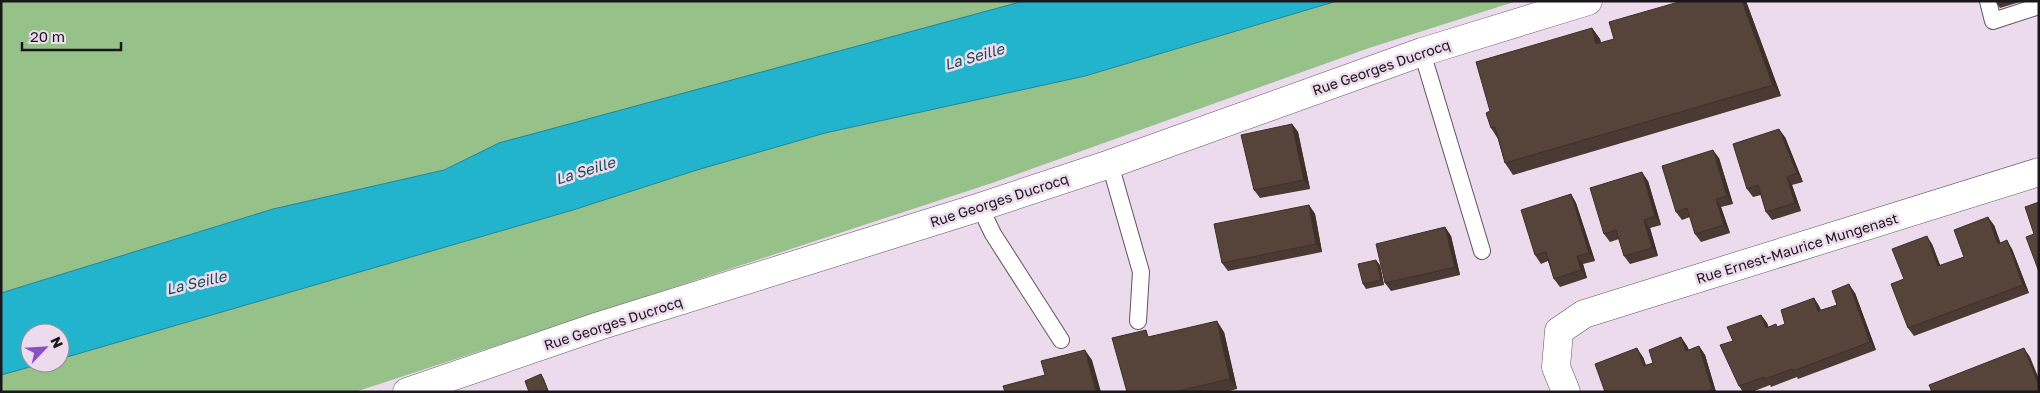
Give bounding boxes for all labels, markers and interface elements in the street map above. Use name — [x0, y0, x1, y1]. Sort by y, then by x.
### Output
scale bar — [22, 20, 121, 52]
text: 20 m — [30, 27, 65, 45]
street label: Rue Georges Ducrocq — [1310, 35, 1452, 99]
water label: La Seille — [942, 39, 1007, 73]
water label: La Seille — [553, 152, 618, 188]
street label: Rue Georges Ducrocq — [928, 170, 1070, 230]
street label: Rue Ernest-Maurice Mungenast — [1694, 209, 1900, 287]
water label: La Seille — [164, 266, 229, 298]
street label: Rue Georges Ducrocq — [542, 293, 684, 353]
north arrow — [20, 323, 70, 373]
text: N — [47, 334, 67, 351]

